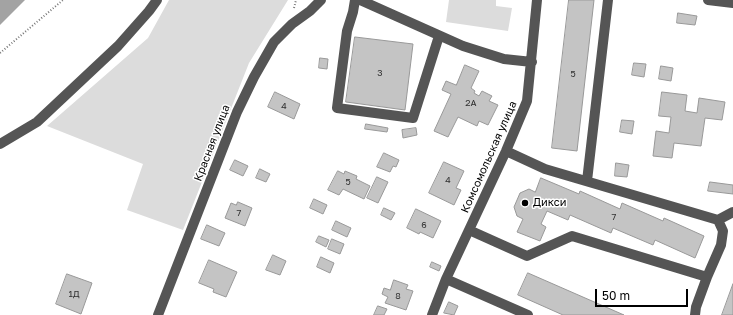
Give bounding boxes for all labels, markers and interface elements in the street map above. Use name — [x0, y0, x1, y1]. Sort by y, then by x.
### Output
house number: 3 — [377, 68, 383, 78]
house number: 5 — [570, 69, 576, 79]
house number: 2А — [465, 98, 477, 108]
street label: Комсомольская улица — [458, 99, 520, 215]
house number: 4 — [281, 101, 287, 111]
street label: Красная улица — [191, 103, 233, 183]
house number: 4 — [445, 175, 451, 185]
house number: 5 — [345, 177, 351, 187]
place label: Дикси — [533, 196, 567, 210]
marker: Дикси — [520, 198, 530, 208]
house number: 7 — [237, 208, 241, 218]
house number: 7 — [612, 212, 616, 222]
house number: 6 — [421, 220, 427, 230]
scale bar — [597, 281, 690, 307]
text: 50 m — [602, 288, 630, 303]
house number: 1Д — [69, 289, 79, 299]
house number: 8 — [395, 291, 401, 301]

